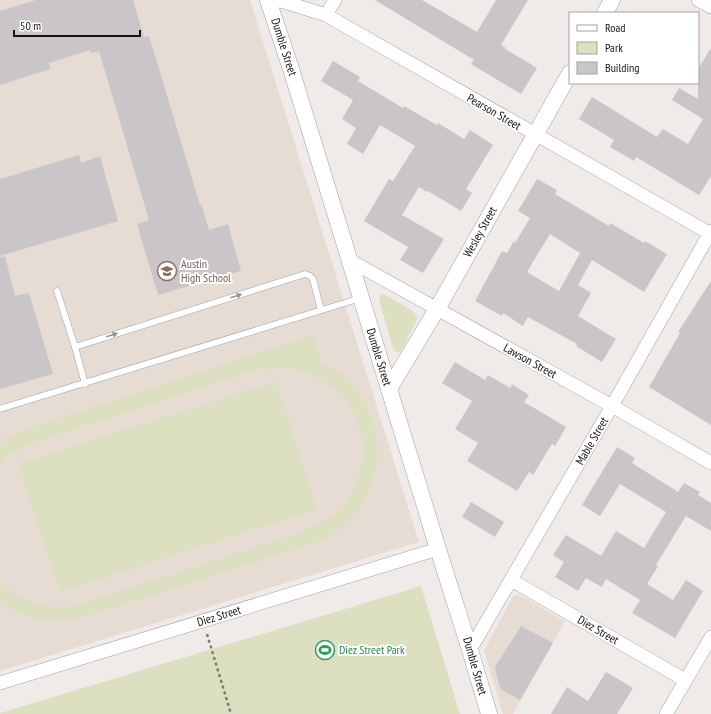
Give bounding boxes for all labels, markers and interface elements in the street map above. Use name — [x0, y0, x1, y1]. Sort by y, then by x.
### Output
scale bar — [14, 12, 140, 38]
legend — [569, 12, 699, 84]
street label: Dumble Street — [268, 16, 301, 78]
text: 50 m — [20, 18, 41, 33]
text: Road — [605, 20, 625, 35]
text: Park — [605, 40, 623, 55]
text: Building — [605, 60, 640, 75]
street label: Pearson Street — [465, 90, 525, 133]
street label: Wesley Street — [459, 203, 500, 260]
place label: Austin High School — [181, 256, 231, 285]
school or university icon: Austin High School — [156, 260, 178, 282]
one-way arrow — [230, 293, 242, 299]
street label: Dumble Street — [364, 326, 396, 388]
one-way arrow — [106, 332, 118, 338]
street label: Lawson Street — [501, 340, 560, 382]
street label: Mable Street — [572, 414, 612, 467]
street label: Diez Street — [195, 602, 243, 629]
street label: Diez Street — [575, 612, 622, 648]
street label: Dumble Street — [460, 635, 491, 697]
sports icon: Diez Street Park — [314, 639, 336, 661]
place label: Diez Street Park — [339, 642, 405, 657]

